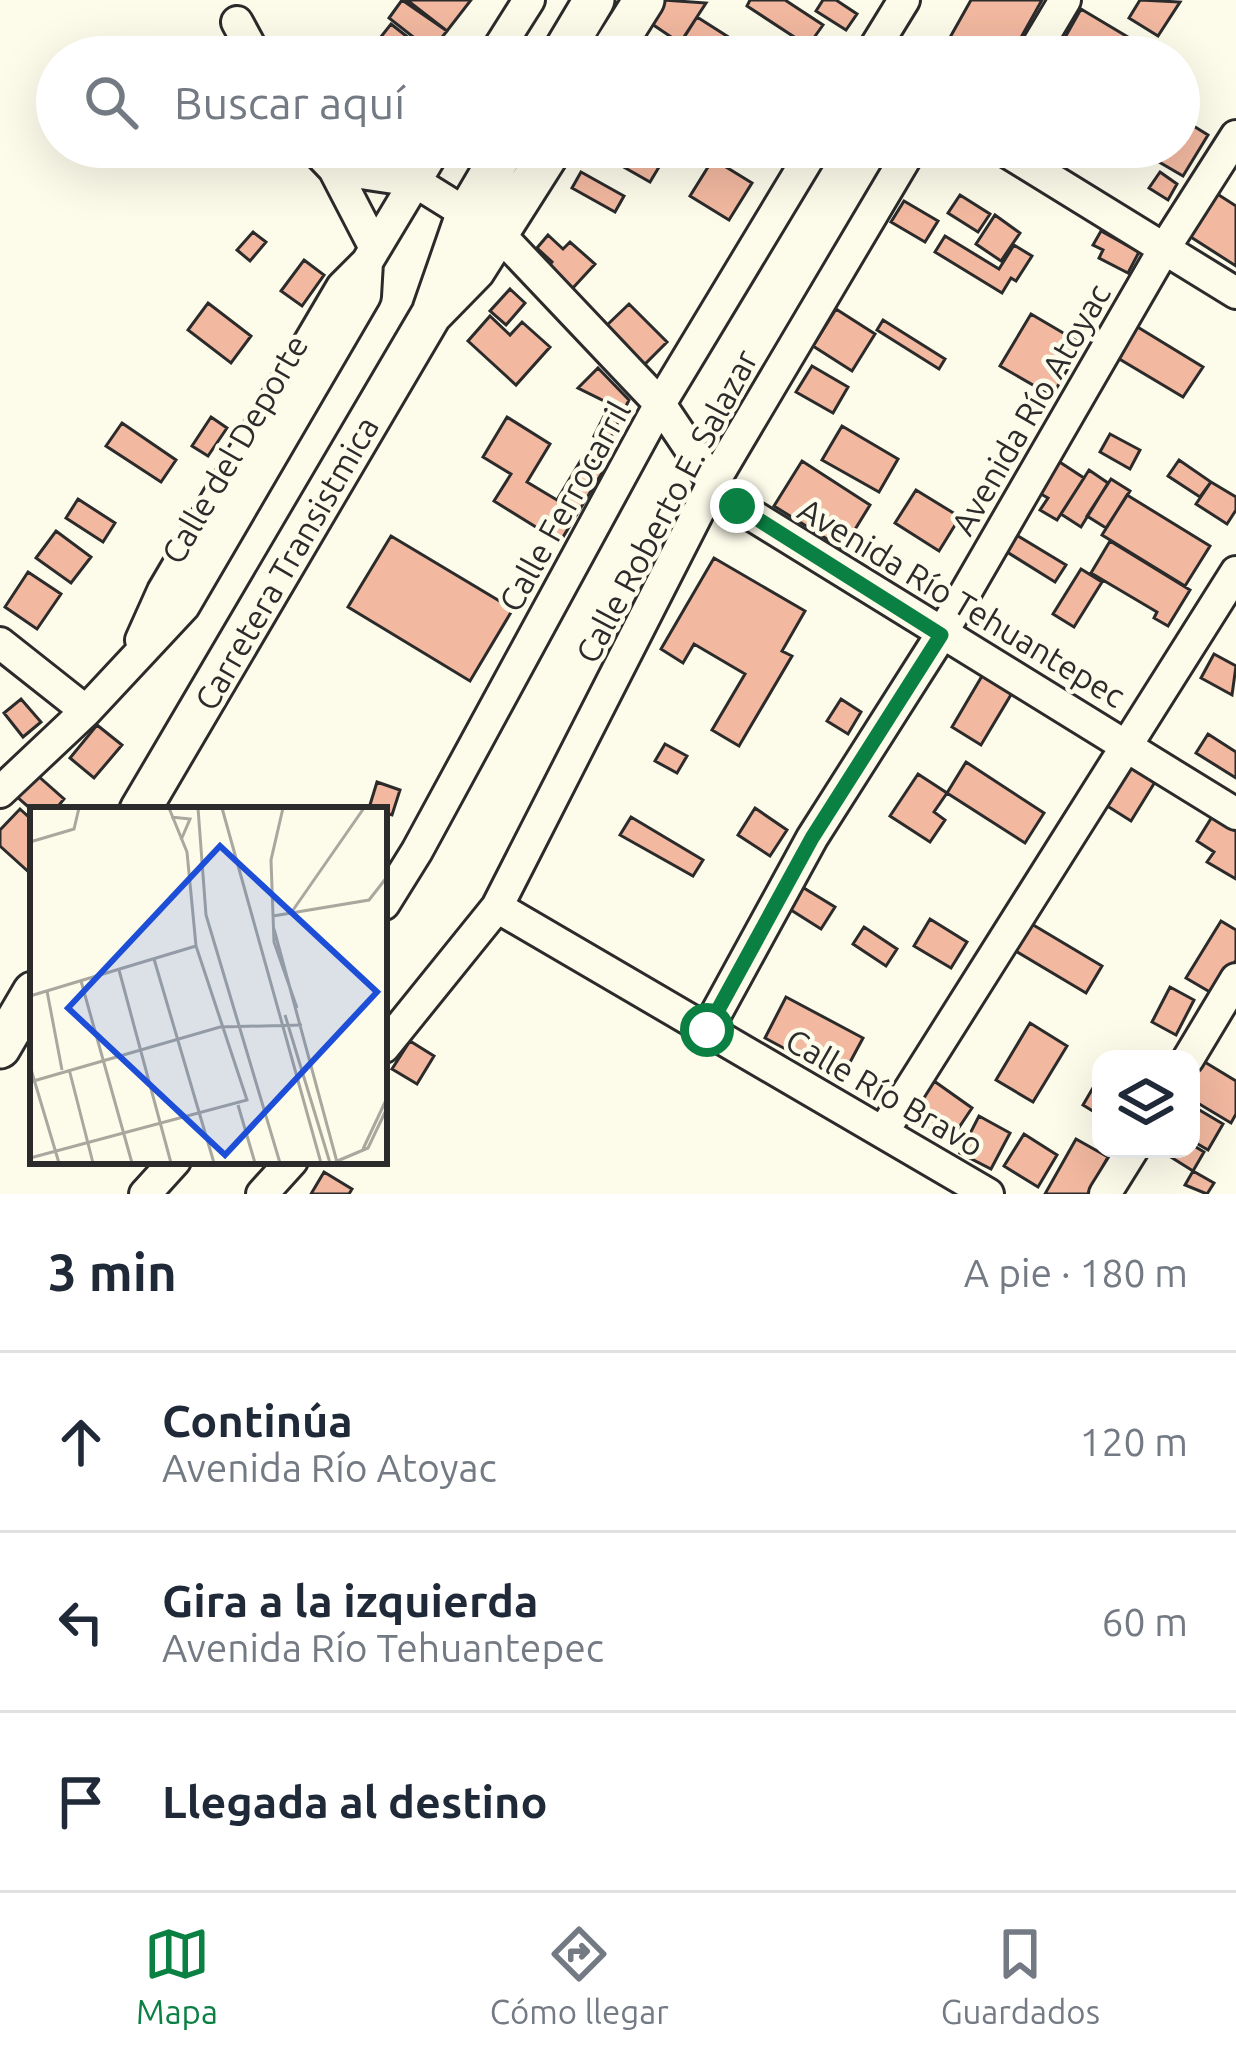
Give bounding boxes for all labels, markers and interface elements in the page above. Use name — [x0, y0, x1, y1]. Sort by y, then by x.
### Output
search box — [36, 36, 1200, 168]
icon: search — [78, 69, 144, 135]
text: Buscar aquí — [174, 77, 405, 128]
street label: Avenida Río Atoyac — [943, 277, 1117, 541]
street label: Calle del Deporte — [154, 328, 314, 570]
street label: Calle Roberto E. Salazar — [568, 343, 764, 669]
street label: Calle Ferrocarril — [491, 395, 637, 617]
street label: Carretera Transistmica — [187, 410, 385, 716]
route end — [710, 479, 764, 533]
street label: Avenida Río Tehuantepec — [792, 490, 1132, 714]
inset map — [30, 807, 387, 1164]
route start — [680, 1003, 734, 1057]
street label: Calle Río Bravo — [780, 1021, 990, 1163]
map controls — [1092, 1050, 1200, 1158]
button: layers — [1092, 1050, 1200, 1158]
text: 3 min — [48, 1243, 177, 1301]
text: A pie · 180 m — [964, 1251, 1188, 1294]
text: Continúa — [162, 1395, 353, 1446]
icon: ahead — [48, 1409, 114, 1475]
text: 120 m — [1079, 1420, 1188, 1463]
text: Avenida Río Atoyac — [162, 1446, 497, 1489]
text: Gira a la izquierda — [162, 1575, 538, 1626]
icon: left — [48, 1589, 114, 1655]
text: 60 m — [1101, 1600, 1188, 1643]
text: Avenida Río Tehuantepec — [162, 1626, 604, 1669]
icon: arrive — [48, 1769, 114, 1835]
text: Llegada al destino — [162, 1776, 547, 1827]
tab: Mapa — [136, 1921, 218, 2030]
tab: Cómo llegar — [490, 1921, 669, 2030]
tab: Guardados — [941, 1921, 1100, 2030]

